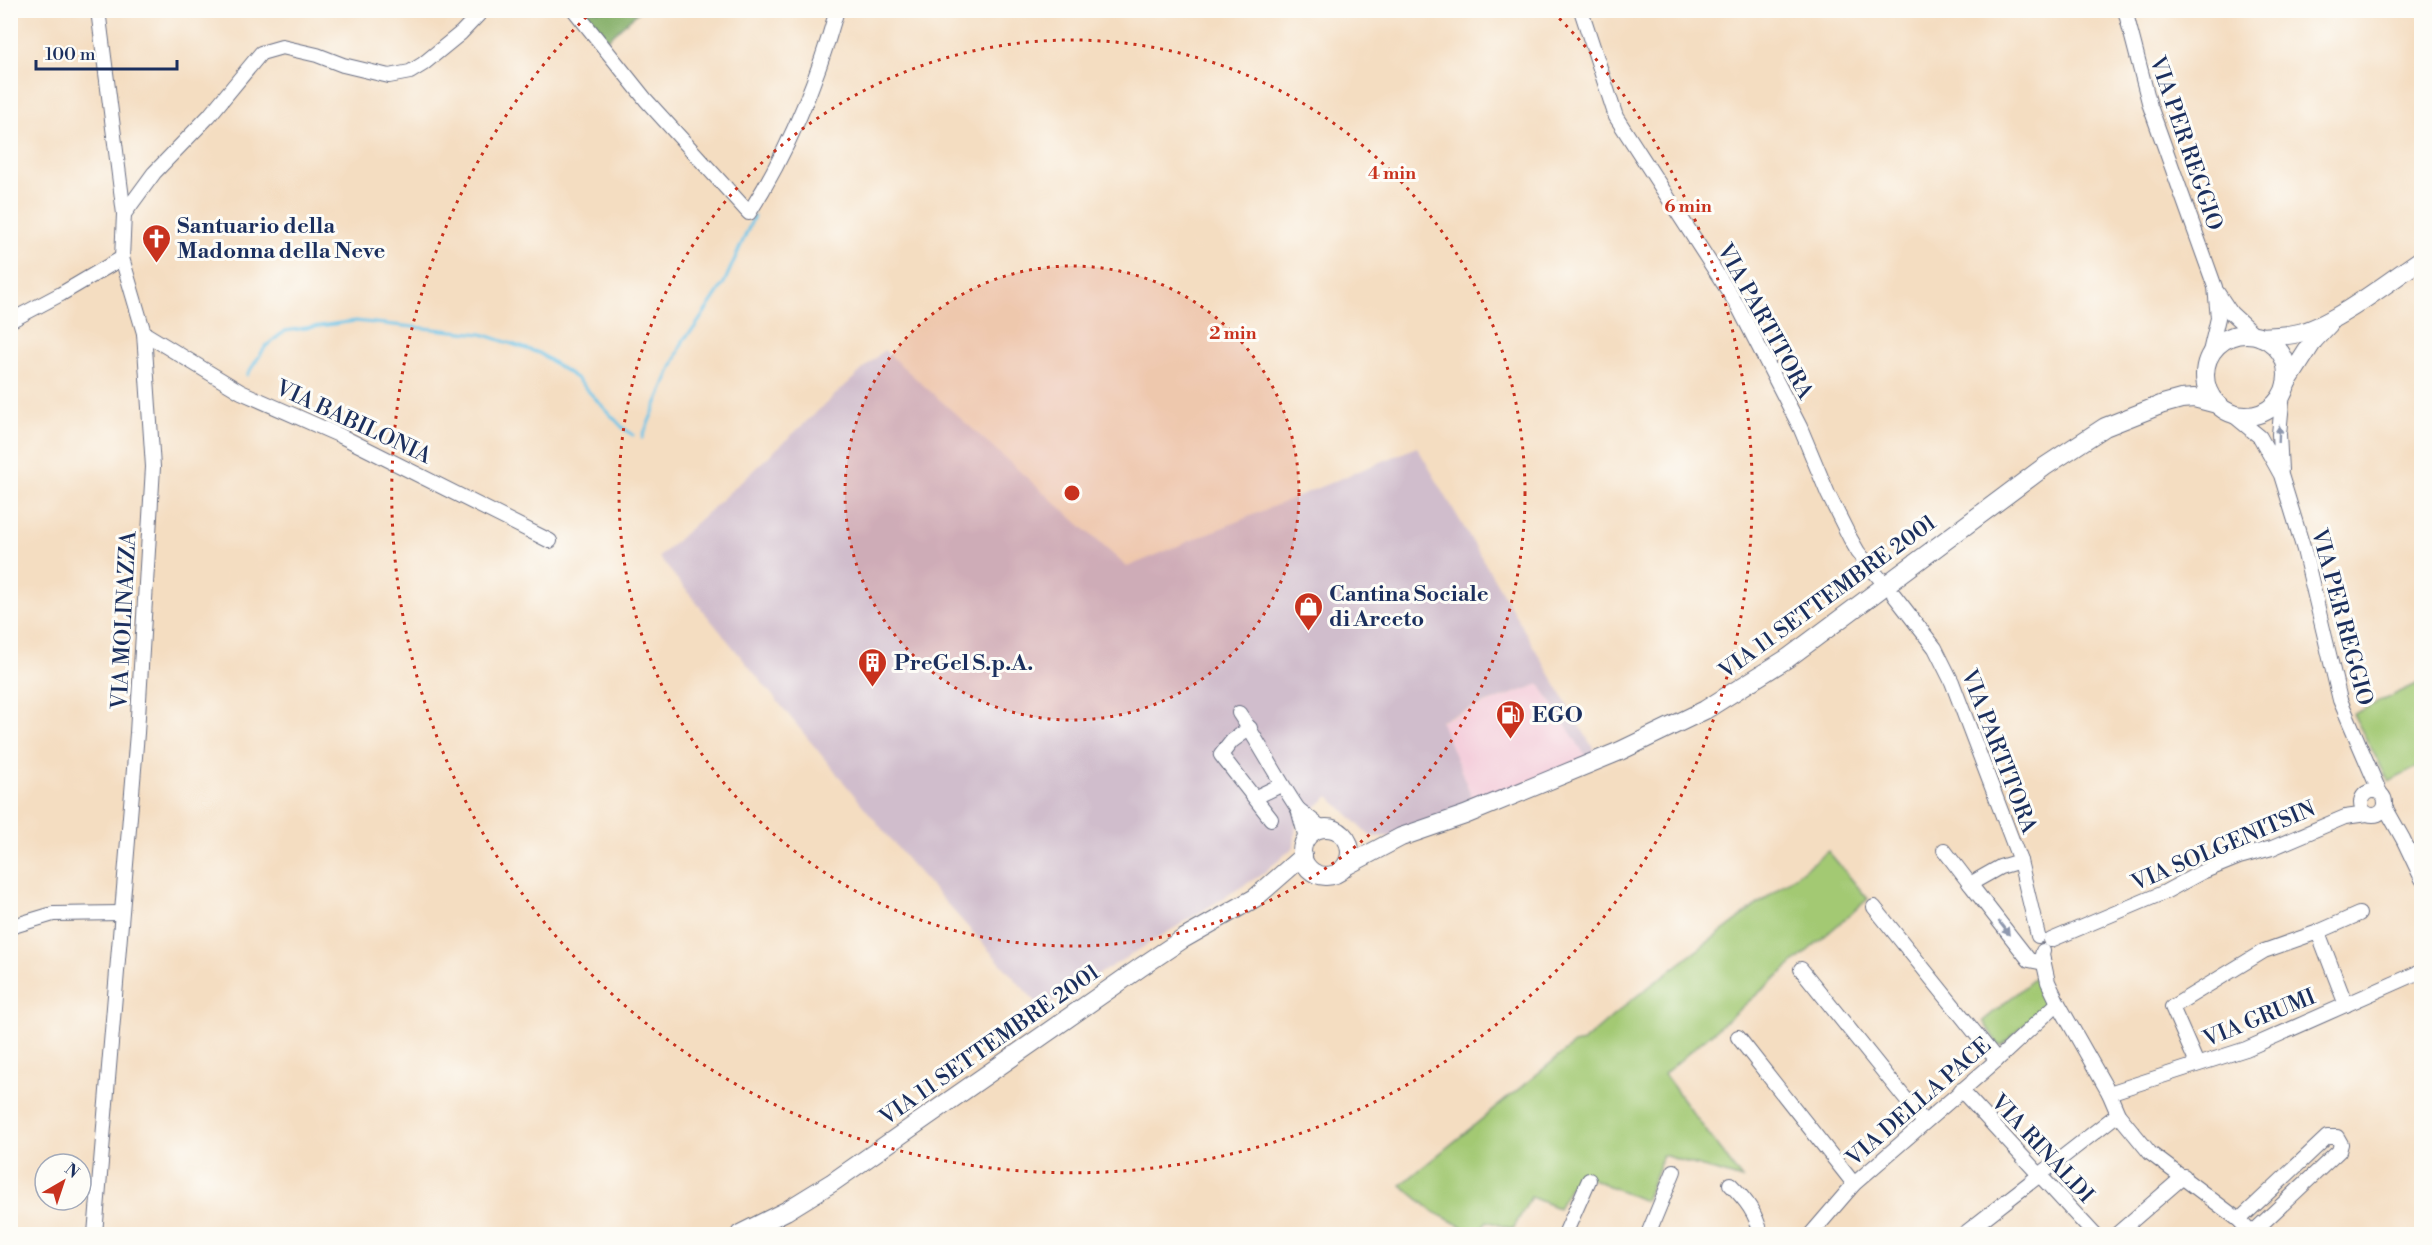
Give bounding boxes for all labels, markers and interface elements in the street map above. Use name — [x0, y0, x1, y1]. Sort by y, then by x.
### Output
scale bar — [36, 33, 177, 71]
text: 100 m — [45, 43, 96, 66]
street label: VIA PER REGGIO — [2143, 52, 2228, 234]
text: 4 min — [1368, 162, 1416, 185]
text: 6 min — [1664, 195, 1712, 218]
place label: Santuario della Madonna della Neve — [177, 213, 385, 265]
church icon: Santuario della Madonna della Neve — [140, 222, 172, 264]
street label: VIA PARTITORA — [1710, 238, 1819, 405]
text: 2 min — [1209, 322, 1257, 345]
street label: VIA BABILONIA — [270, 374, 436, 471]
one-way arrow — [2275, 424, 2284, 443]
centre of rings — [1062, 483, 1082, 503]
street label: VIA 11 SETTEMBRE 2001 — [1713, 509, 1942, 686]
street label: VIA PER REGGIO — [2305, 525, 2378, 709]
street label: VIA MOLINAZZA — [106, 529, 143, 711]
place label: Cantina Sociale di Arceto — [1329, 581, 1489, 633]
shop icon: Cantina Sociale di Arceto — [1292, 590, 1324, 632]
building icon: PreGel S.p.A. — [857, 646, 889, 688]
place label: PreGel S.p.A. — [894, 650, 1033, 677]
street label: VIA PARTITORA — [1955, 665, 2043, 838]
fuel station icon: EGO — [1495, 698, 1527, 740]
place label: EGO — [1532, 702, 1583, 729]
street label: VIA SOLGENITSIN — [2127, 795, 2320, 898]
one-way arrow — [1998, 920, 2010, 935]
street label: VIA 11 SETTEMBRE 2001 — [874, 959, 1105, 1132]
street label: VIA GRUMI — [2199, 983, 2320, 1054]
street label: VIA DELLA PACE — [1840, 1032, 1997, 1173]
street label: VIA RINALDI — [1984, 1088, 2099, 1209]
north arrow — [33, 1152, 93, 1212]
text: N — [61, 1159, 83, 1183]

